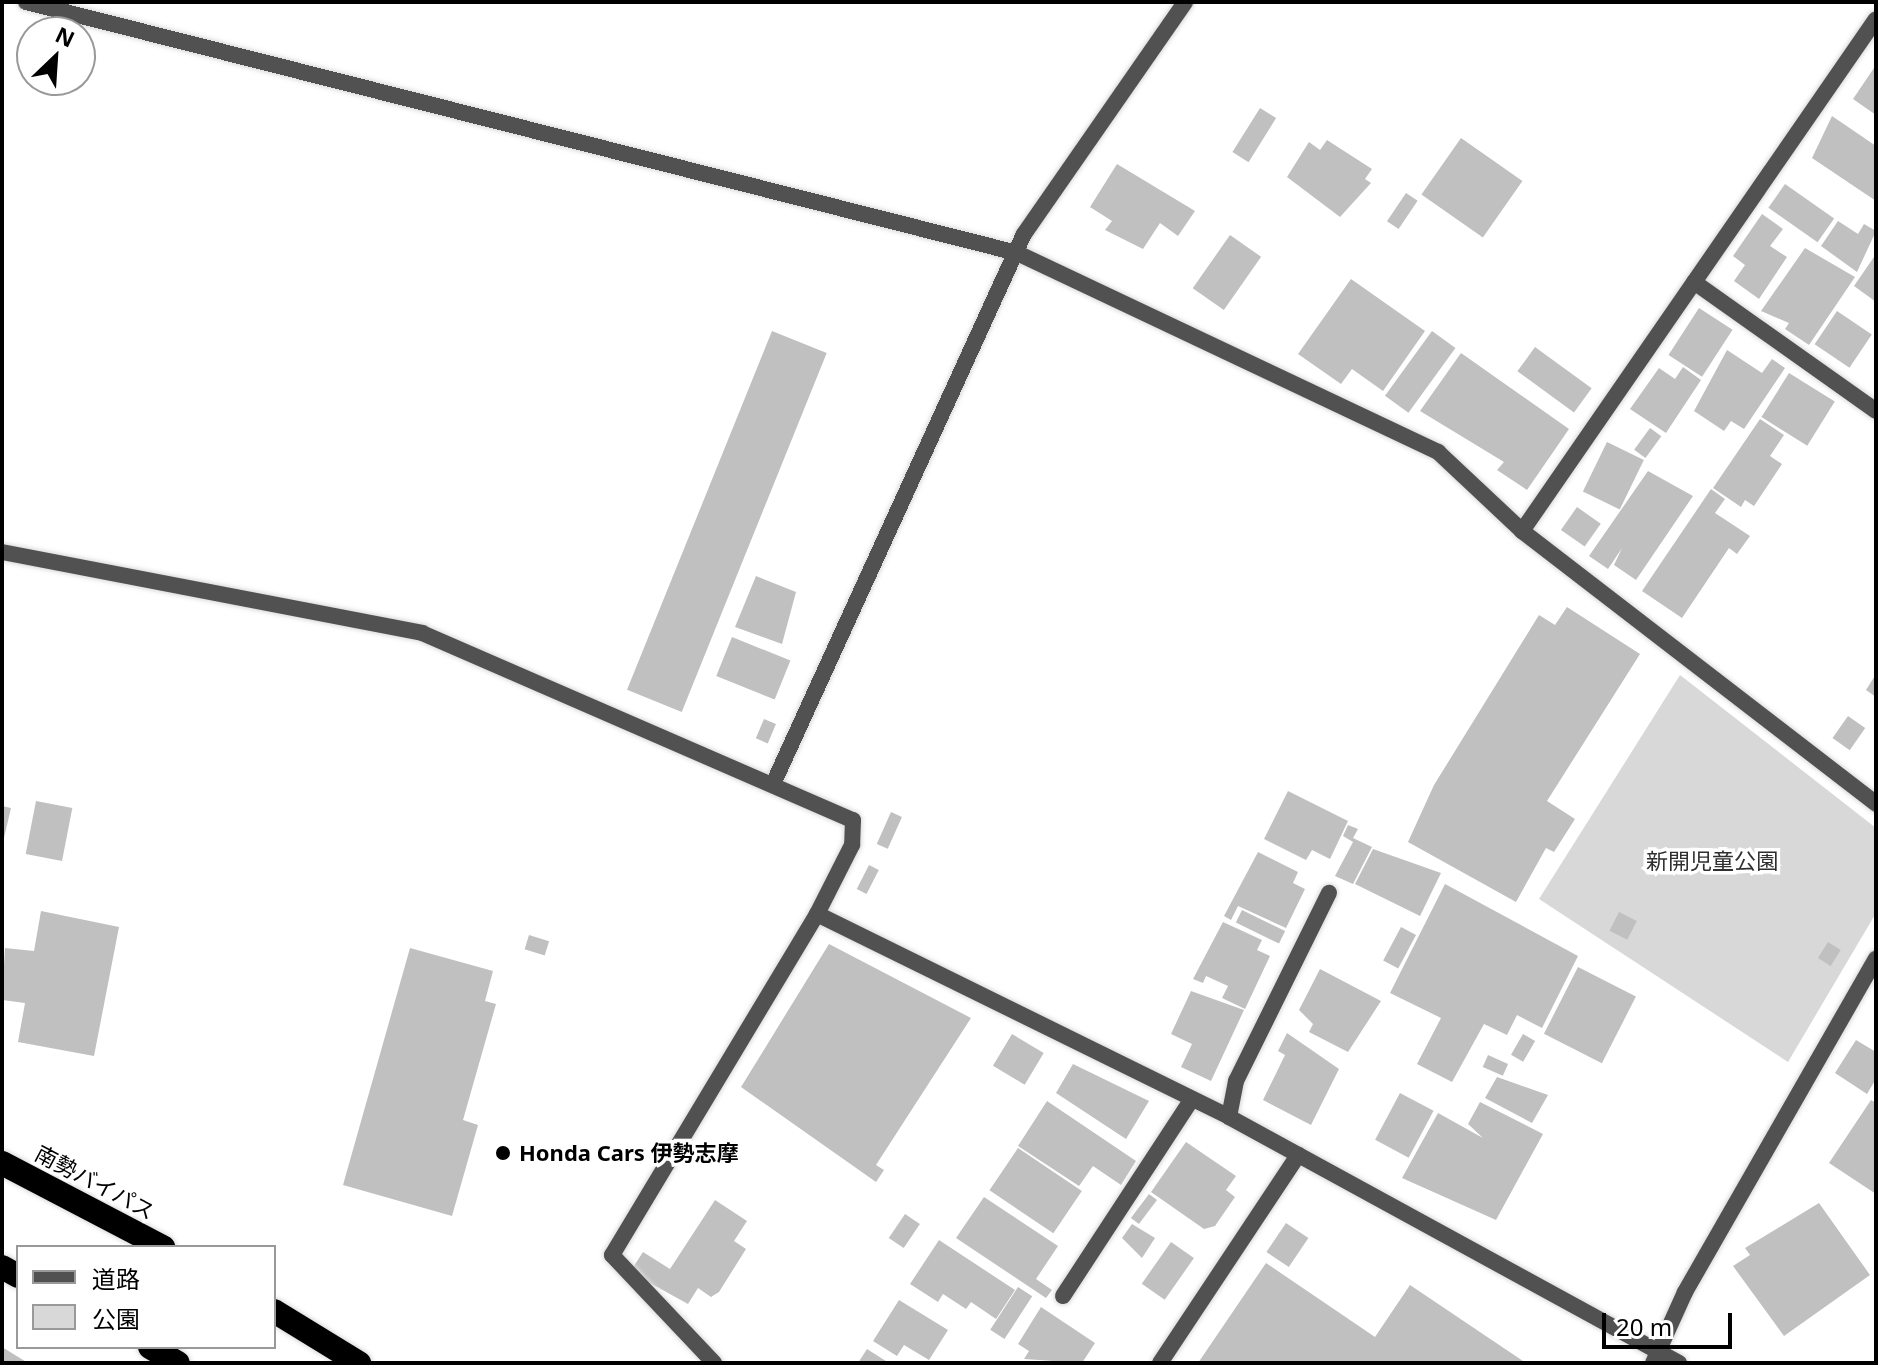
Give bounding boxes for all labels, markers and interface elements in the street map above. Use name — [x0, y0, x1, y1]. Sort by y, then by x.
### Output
north arrow — [16, 16, 96, 96]
text: N — [51, 19, 80, 53]
park label: 新開児童公園 — [1646, 848, 1778, 874]
street label: 南勢バイパス — [31, 1139, 159, 1225]
place label: Honda Cars 伊勢志摩 — [519, 1140, 739, 1166]
marker: Honda Cars 伊勢志摩 — [494, 1144, 512, 1162]
legend — [16, 1245, 276, 1349]
text: 道路 — [92, 1262, 140, 1295]
scale bar — [1606, 1297, 1736, 1347]
text: 公園 — [92, 1302, 140, 1335]
text: 20 m — [1616, 1310, 1672, 1343]

